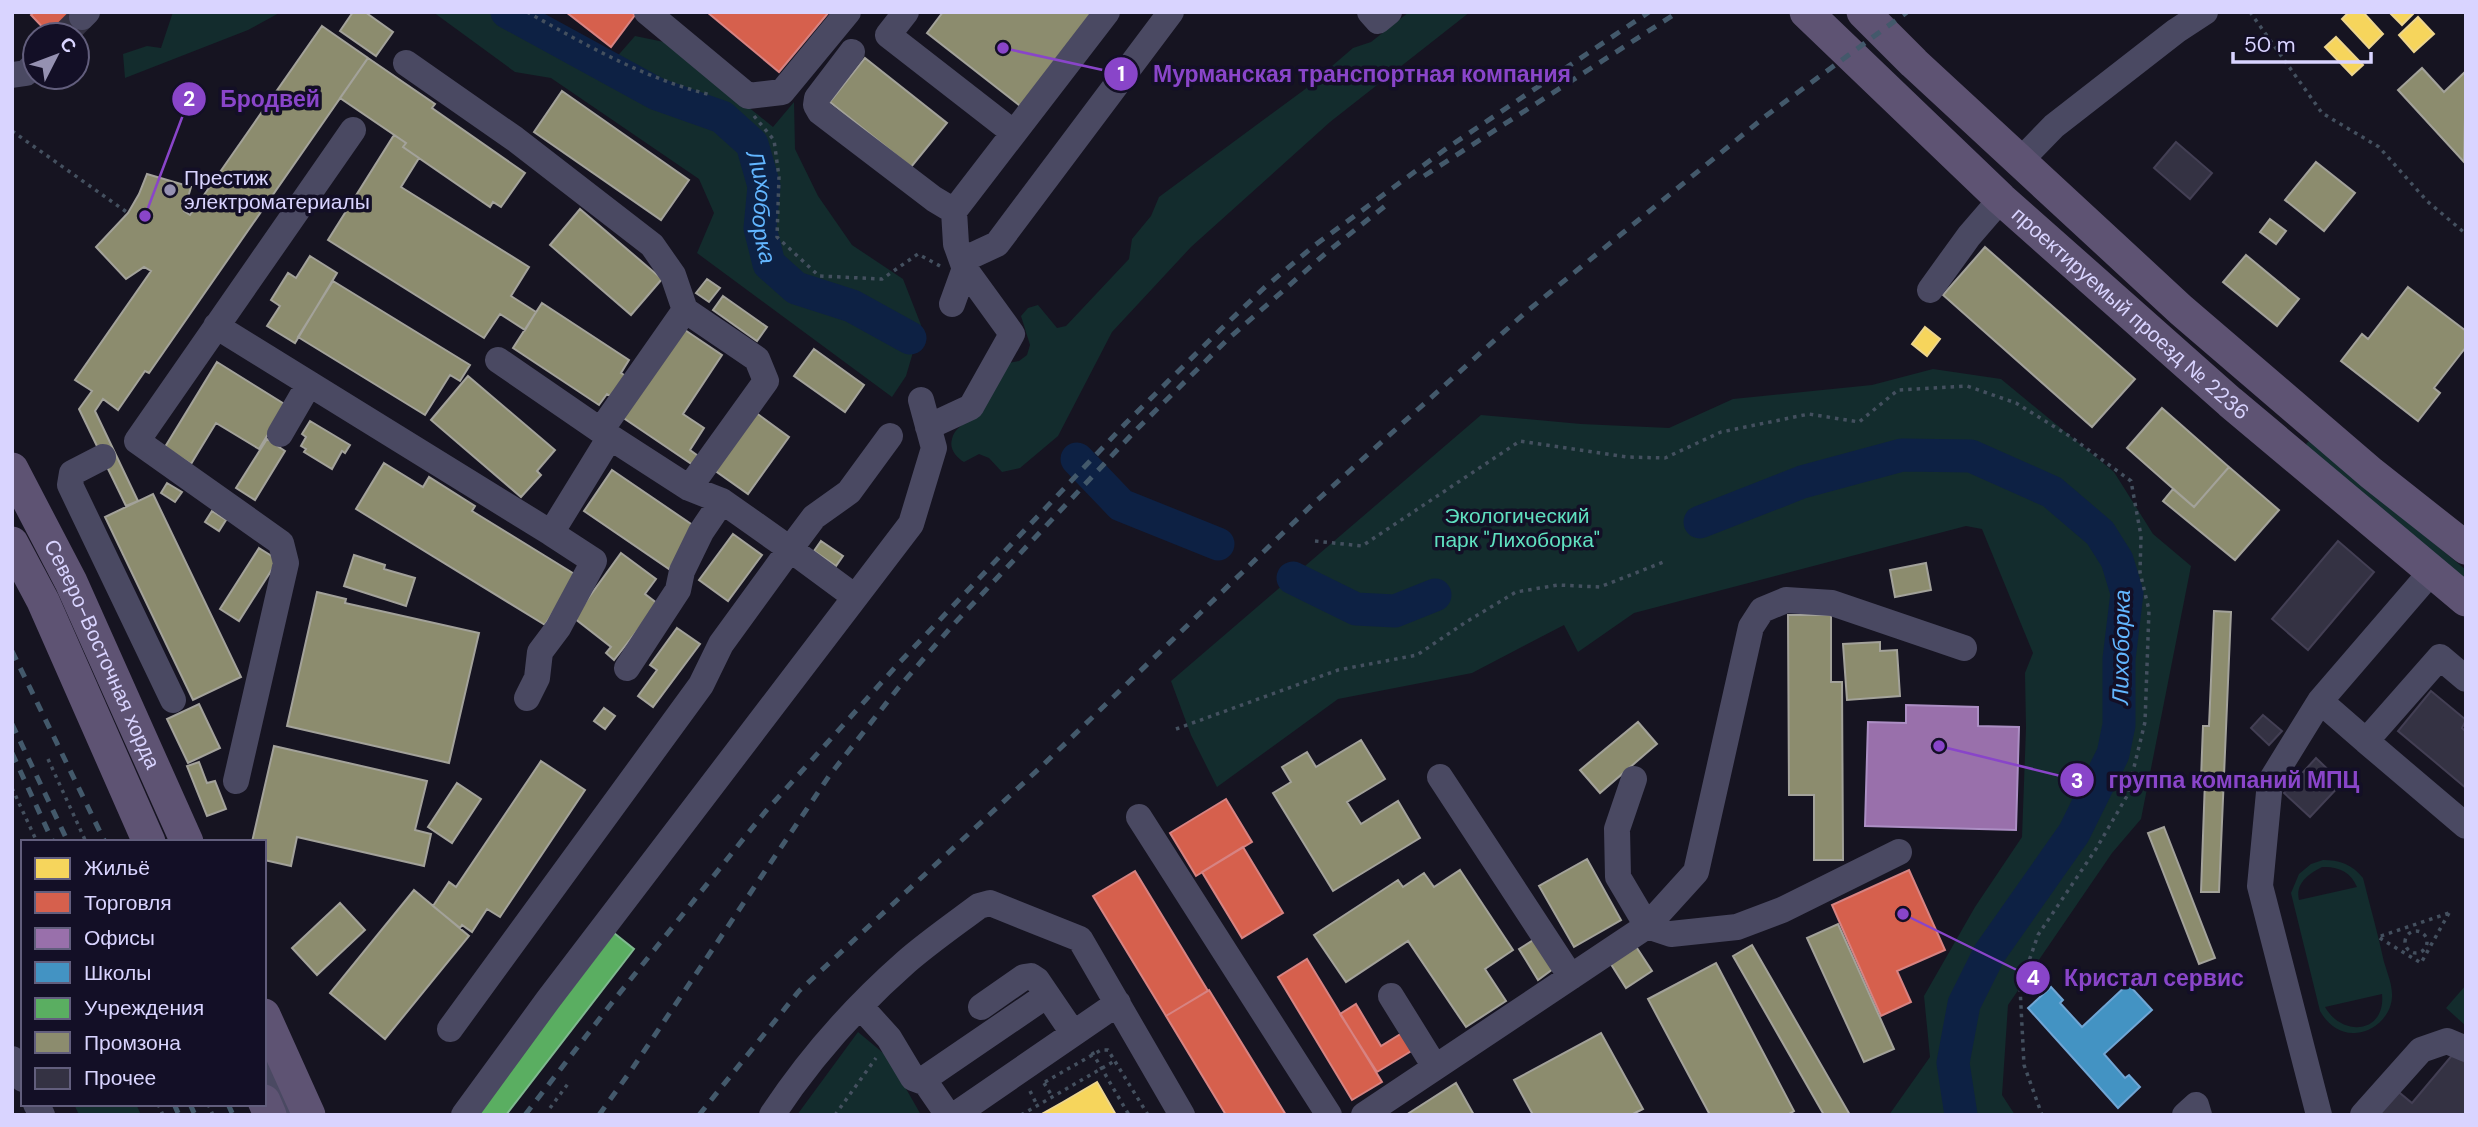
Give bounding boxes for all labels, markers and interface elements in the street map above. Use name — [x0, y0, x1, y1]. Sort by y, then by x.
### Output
north arrow — [21, 21, 91, 91]
scale bar — [2233, 21, 2371, 65]
text: С — [54, 31, 82, 59]
text: 50 m — [2244, 31, 2295, 59]
callout: Мурманская транспортная компания — [1104, 52, 1585, 96]
text: Мурманская транспортная компания — [1153, 59, 1571, 89]
text: 1 — [1117, 60, 1125, 88]
callout: Бродвей — [171, 77, 334, 121]
text: Бродвей — [220, 84, 320, 114]
text: 2 — [183, 85, 195, 113]
water label: Лихоборка — [739, 145, 783, 267]
place label: Престиж электроматериалы — [184, 164, 370, 216]
marker: Престиж электроматериалы — [162, 182, 178, 198]
street label: проектируемый проезд № 2236 — [2006, 201, 2255, 426]
park label: Экологический парк "Лихоборка" — [1434, 502, 1600, 554]
street label: Северо-Восточная хорда — [37, 535, 167, 774]
water label: Лихоборка — [2105, 589, 2137, 707]
callout: группа компаний МПЦ — [2059, 758, 2373, 802]
text: группа компаний МПЦ — [2109, 765, 2360, 795]
text: 3 — [2071, 767, 2083, 795]
legend — [21, 840, 266, 1106]
text: Жильё — [84, 854, 150, 882]
text: Торговля — [84, 889, 172, 917]
text: Офисы — [84, 924, 155, 952]
callout: Кристал сервис — [2016, 956, 2258, 1000]
text: Школы — [84, 959, 151, 987]
text: Кристал сервис — [2064, 963, 2244, 993]
text: 4 — [2026, 964, 2040, 992]
text: Учреждения — [84, 994, 204, 1022]
text: Промзона — [84, 1029, 181, 1057]
text: Прочее — [84, 1064, 156, 1092]

